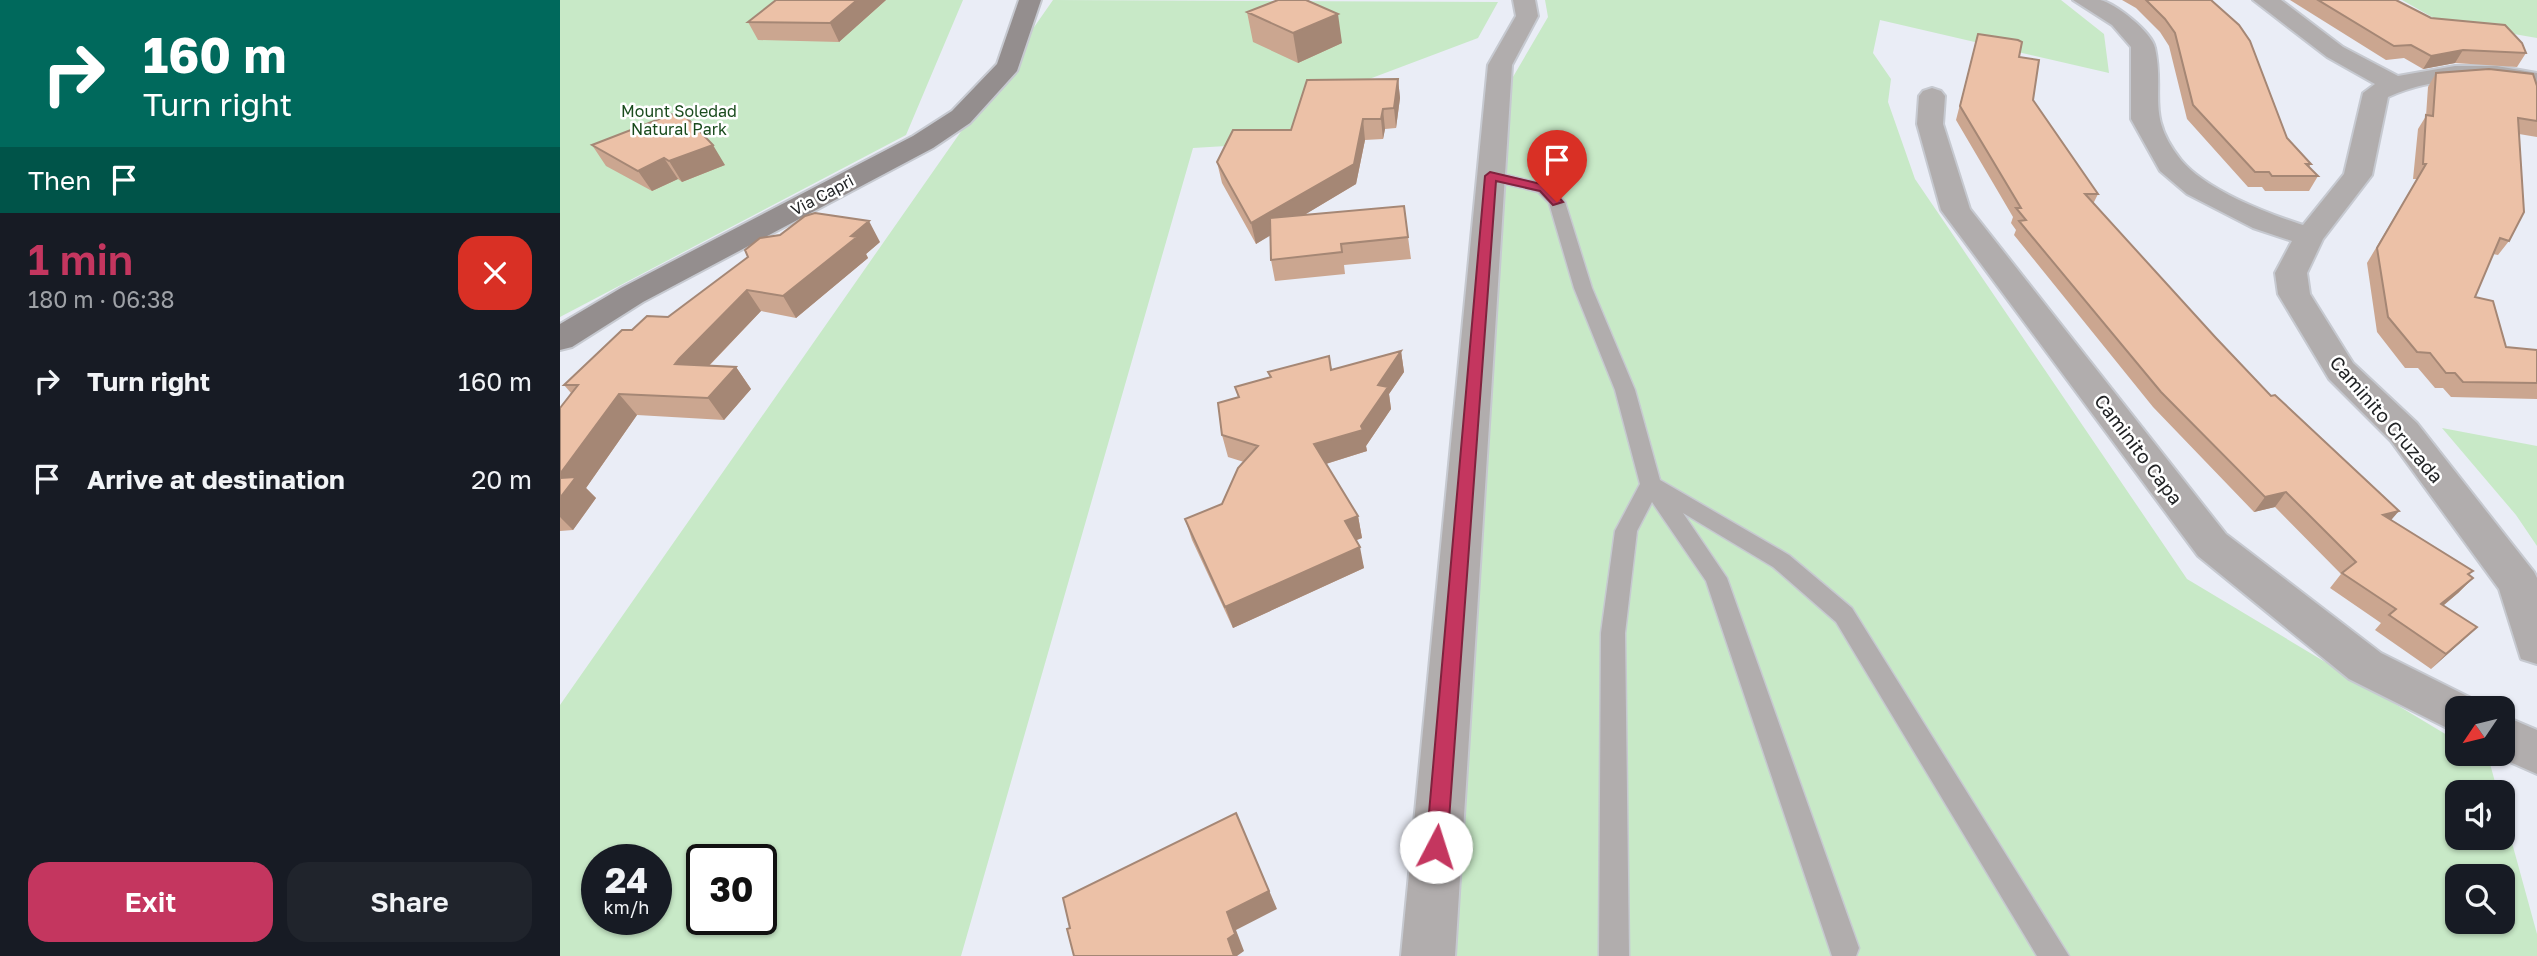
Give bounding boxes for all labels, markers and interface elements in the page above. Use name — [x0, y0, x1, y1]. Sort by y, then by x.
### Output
text: 160 m — [143, 25, 286, 84]
icon: right — [28, 28, 119, 119]
text: Turn right — [143, 85, 292, 123]
park label: Mount Soledad Natural Park — [621, 101, 737, 139]
pin — [1527, 130, 1587, 202]
icon: arrive — [1538, 141, 1576, 179]
icon: arrive — [105, 161, 143, 199]
text: Then — [28, 165, 91, 196]
street label: Via Capri — [787, 170, 857, 220]
text: 1 min — [28, 234, 133, 284]
button: close — [458, 236, 532, 310]
text: 180 m · 06:38 — [28, 285, 175, 313]
street label: Caminito Cruzada — [2326, 351, 2448, 487]
icon: right — [28, 362, 66, 400]
text: Turn right — [87, 366, 210, 397]
text: 160 m — [458, 366, 532, 397]
street label: Caminito Capa — [2090, 389, 2188, 509]
icon: arrive — [28, 460, 66, 498]
text: Arrive at destination — [87, 464, 345, 495]
text: 20 m — [471, 464, 532, 495]
north arrow — [2445, 696, 2515, 766]
map controls — [2445, 696, 2515, 934]
button: sound — [2445, 780, 2515, 850]
position arrow — [1399, 810, 1473, 884]
speed limit sign: 30 — [686, 844, 777, 935]
text: 24 — [605, 859, 648, 901]
button: Exit — [28, 862, 273, 942]
button: Share — [287, 862, 532, 942]
button: search — [2445, 864, 2515, 934]
text: km/h — [604, 896, 649, 918]

